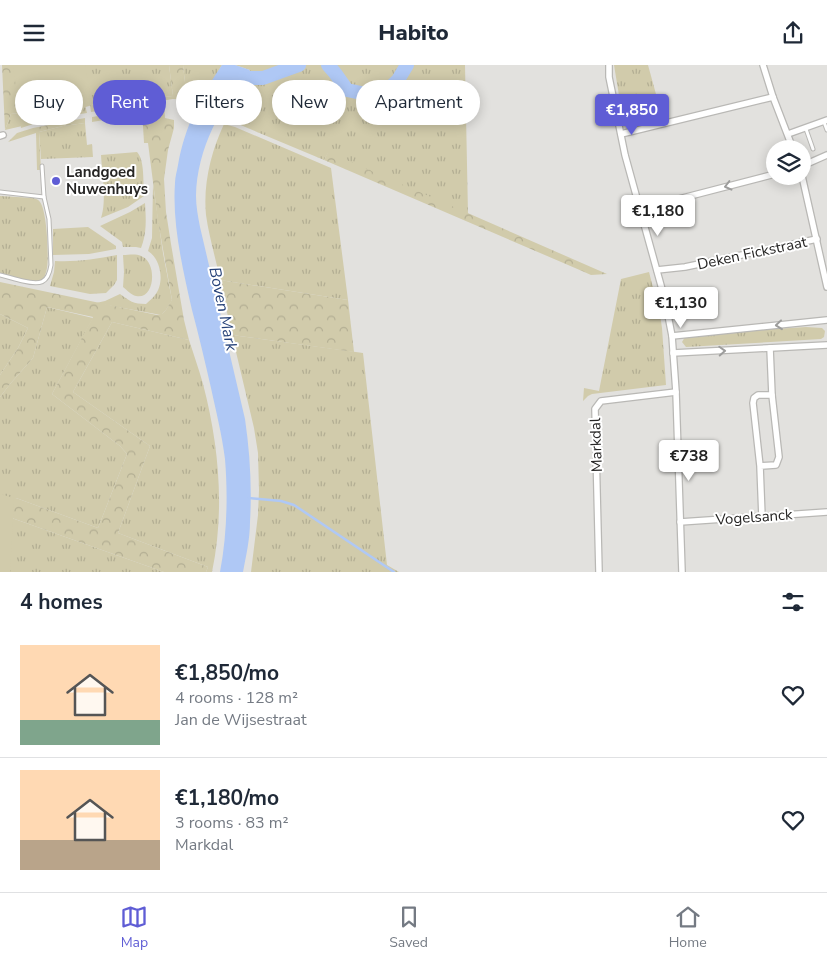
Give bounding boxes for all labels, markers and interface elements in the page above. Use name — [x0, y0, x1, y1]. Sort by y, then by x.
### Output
text: Habito — [378, 18, 449, 48]
icon: menu — [20, 19, 48, 47]
icon: share — [779, 19, 807, 47]
chip: Buy — [15, 80, 83, 125]
chip: Rent — [93, 80, 166, 125]
chip: Filters — [176, 80, 262, 125]
chip: New — [272, 80, 346, 125]
chip: Apartment — [356, 80, 480, 125]
pin: €1,850 — [591, 93, 673, 136]
text: €1,850 — [606, 99, 658, 121]
map controls — [766, 140, 811, 185]
button: layers — [766, 140, 811, 185]
place label: Landgoed Nuwenhuys — [66, 162, 148, 199]
marker: Landgoed Nuwenhuys — [50, 175, 62, 187]
one-way arrow — [723, 180, 732, 191]
pin: €1,180 — [617, 195, 699, 237]
text: €1,180 — [632, 200, 684, 222]
street label: Deken Fickstraat — [695, 231, 809, 274]
water label: Boven Mark — [203, 265, 243, 354]
pin: €1,130 — [640, 287, 722, 329]
text: €1,130 — [655, 292, 707, 314]
one-way arrow — [774, 319, 782, 330]
one-way arrow — [718, 345, 726, 356]
street label: Markdal — [585, 417, 607, 473]
pin: €738 — [659, 439, 719, 482]
text: €738 — [670, 445, 708, 467]
street label: Vogelsanck — [714, 504, 794, 530]
text: 4 homes — [20, 588, 103, 616]
icon: filters — [779, 588, 807, 616]
text: €1,850/mo — [175, 659, 279, 687]
icon: home — [60, 665, 120, 725]
icon: heart — [779, 681, 807, 709]
text: 4 rooms · 128 m² — [175, 687, 298, 709]
text: Jan de Wijsestraat — [175, 709, 307, 731]
text: €1,180/mo — [175, 784, 279, 812]
icon: home — [60, 790, 120, 850]
icon: heart — [779, 806, 807, 834]
text: 3 rooms · 83 m² — [175, 812, 288, 834]
text: Markdal — [175, 834, 233, 856]
tab: Map — [120, 903, 148, 952]
tab: Saved — [389, 903, 428, 952]
tab: Home — [669, 903, 707, 952]

